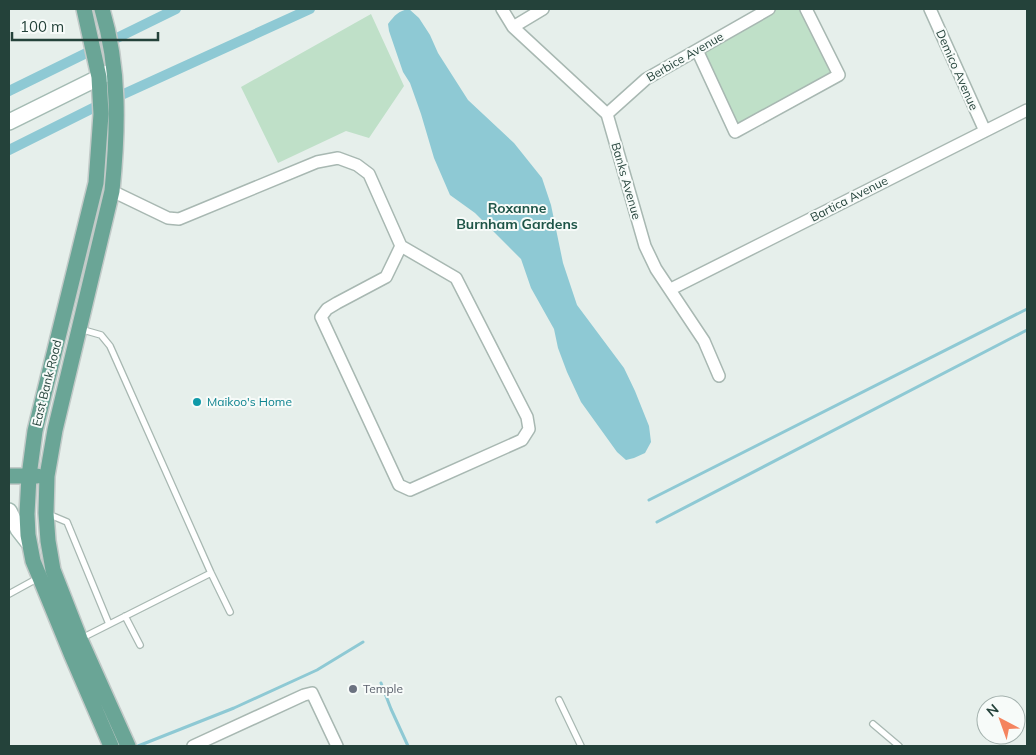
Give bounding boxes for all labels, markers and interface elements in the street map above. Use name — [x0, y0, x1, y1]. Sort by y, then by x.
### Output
scale bar — [12, 10, 159, 42]
text: 100 m — [20, 17, 64, 36]
street label: Demico Avenue — [933, 27, 982, 112]
street label: Berbice Avenue — [644, 28, 726, 85]
street label: Banks Avenue — [608, 141, 645, 221]
street label: Bartica Avenue — [807, 173, 890, 225]
district label: Roxanne Burnham Gardens — [456, 199, 578, 233]
street label: East Bank Road — [29, 338, 64, 428]
place label: Maikoo's Home — [207, 394, 292, 409]
marker: Maikoo's Home — [191, 396, 203, 408]
place label: Temple — [363, 681, 403, 696]
marker: Temple — [347, 683, 359, 695]
north arrow — [976, 695, 1026, 745]
text: N — [983, 700, 1002, 720]

